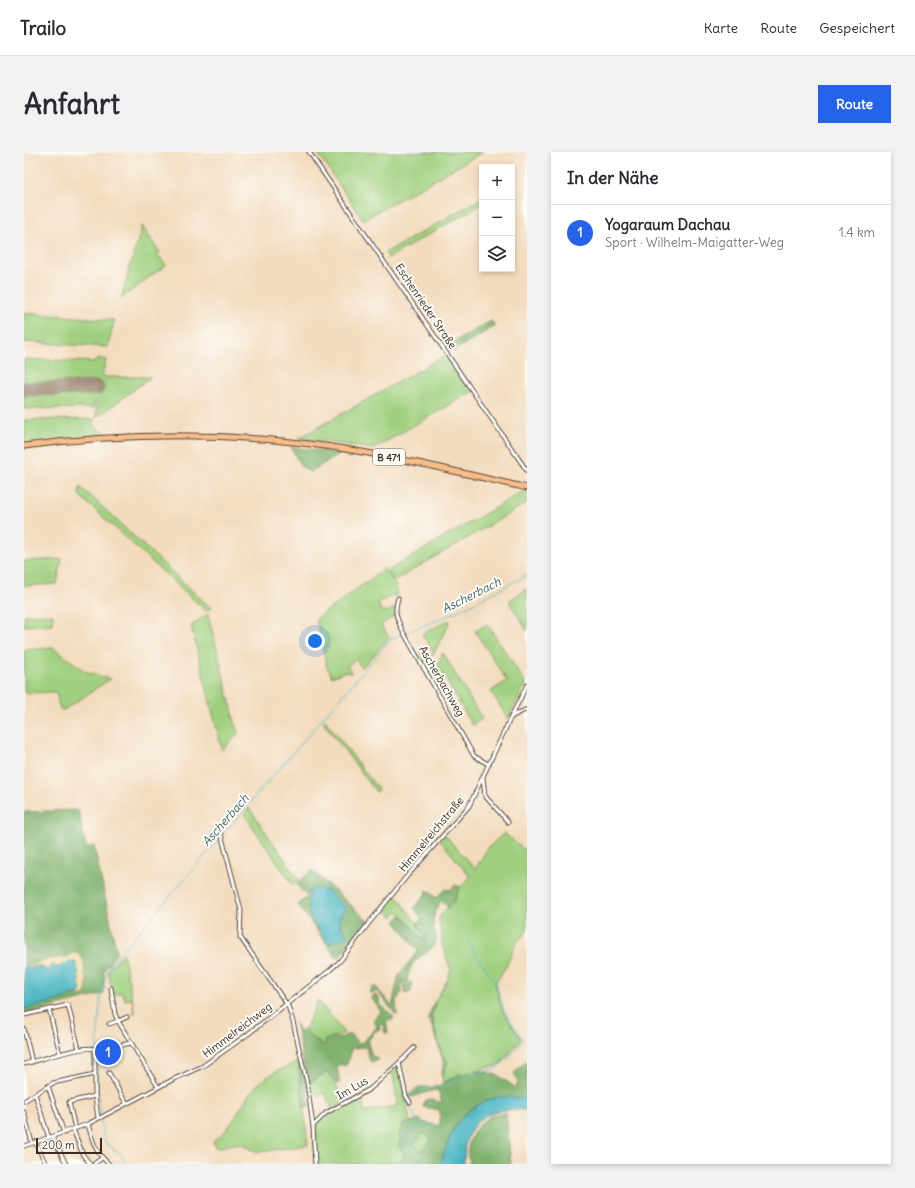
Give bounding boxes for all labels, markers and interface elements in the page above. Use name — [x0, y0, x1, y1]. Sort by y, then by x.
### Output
text: Trailo — [20, 16, 66, 40]
text: Karte — [704, 19, 738, 37]
text: Route — [760, 19, 797, 37]
text: Gespeichert — [819, 19, 895, 37]
button: Route — [818, 85, 891, 123]
text: Anfahrt — [24, 86, 120, 122]
map controls — [479, 164, 515, 272]
button: + — [479, 164, 515, 200]
text: In der Nähe — [567, 167, 659, 189]
button: − — [479, 200, 515, 236]
text: Yogaraum Dachau — [605, 215, 730, 234]
text: 1 — [577, 224, 583, 241]
text: 1.4 km — [839, 224, 875, 241]
text: Sport · Wilhelm-Maigatter-Weg — [605, 234, 784, 251]
button: layers — [479, 236, 515, 272]
street label: Eschenrieder Straße — [392, 261, 460, 352]
road number: B 471 — [373, 449, 405, 465]
water label: Ascherbach — [439, 573, 504, 616]
your location — [305, 631, 325, 651]
street label: Ascherbachweg — [416, 643, 468, 719]
water label: Ascherbach — [198, 790, 252, 849]
street label: Himmelreichstraße — [395, 794, 467, 874]
street label: Himmelreichweg — [200, 999, 274, 1061]
pin: 1 — [95, 1037, 121, 1067]
street label: Im Lus — [334, 1073, 370, 1103]
scale bar — [36, 1136, 102, 1155]
text: 200 m — [42, 1138, 75, 1152]

